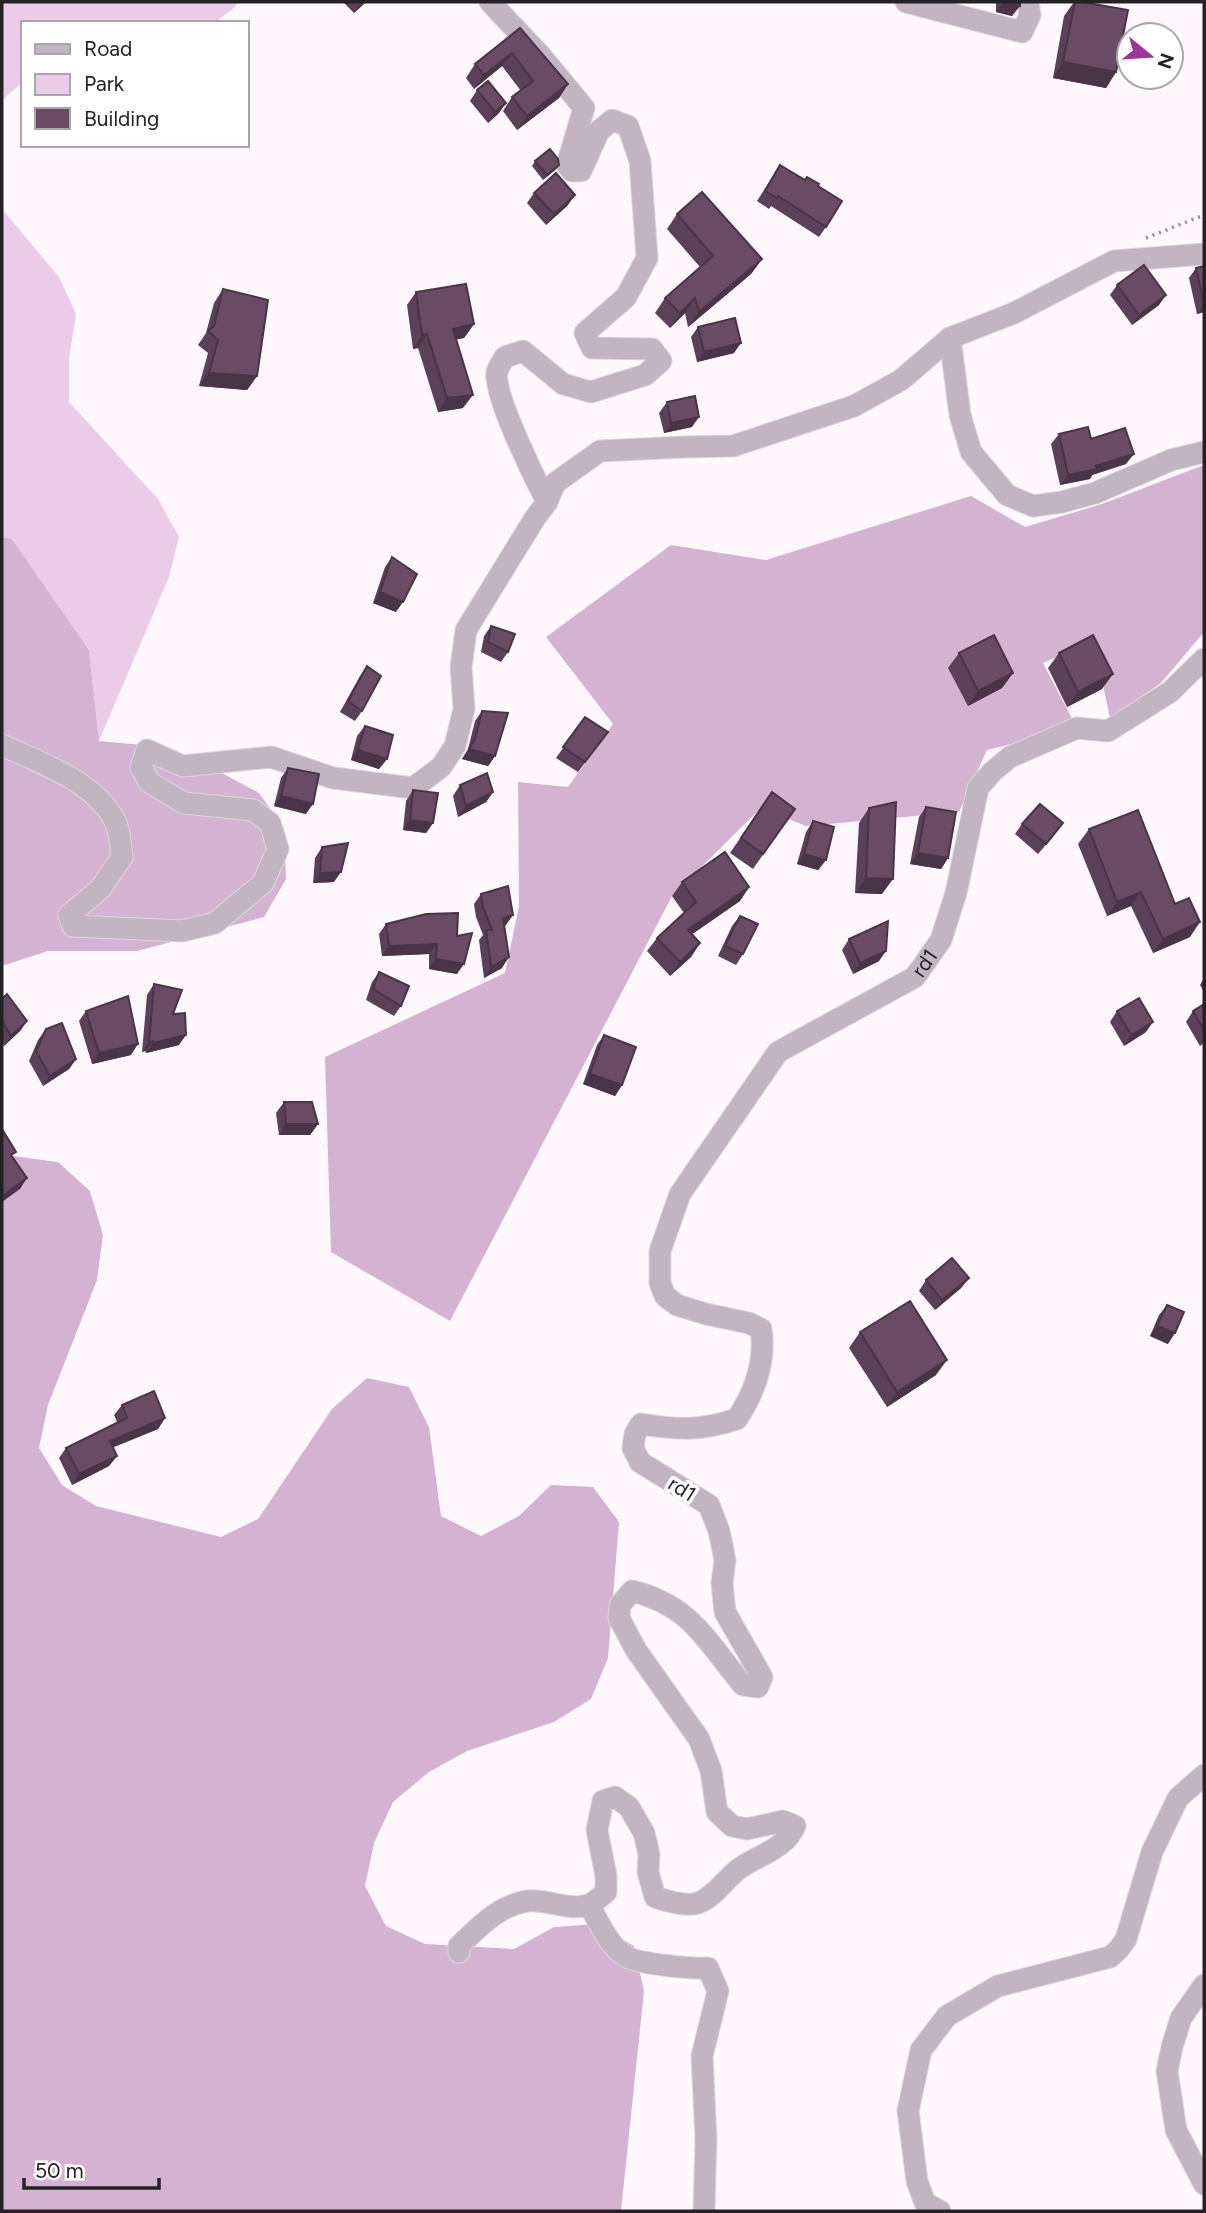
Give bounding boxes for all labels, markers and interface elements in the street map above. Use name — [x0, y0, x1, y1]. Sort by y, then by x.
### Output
legend — [21, 21, 248, 147]
north arrow — [1115, 21, 1185, 91]
text: Road — [84, 36, 132, 61]
text: N — [1152, 51, 1179, 72]
text: Park — [84, 71, 125, 96]
text: Building — [84, 106, 159, 131]
street label: rd1 — [906, 944, 943, 982]
street label: rd1 — [664, 1471, 701, 1507]
scale bar — [24, 2146, 159, 2190]
text: 50 m — [35, 2158, 84, 2183]

